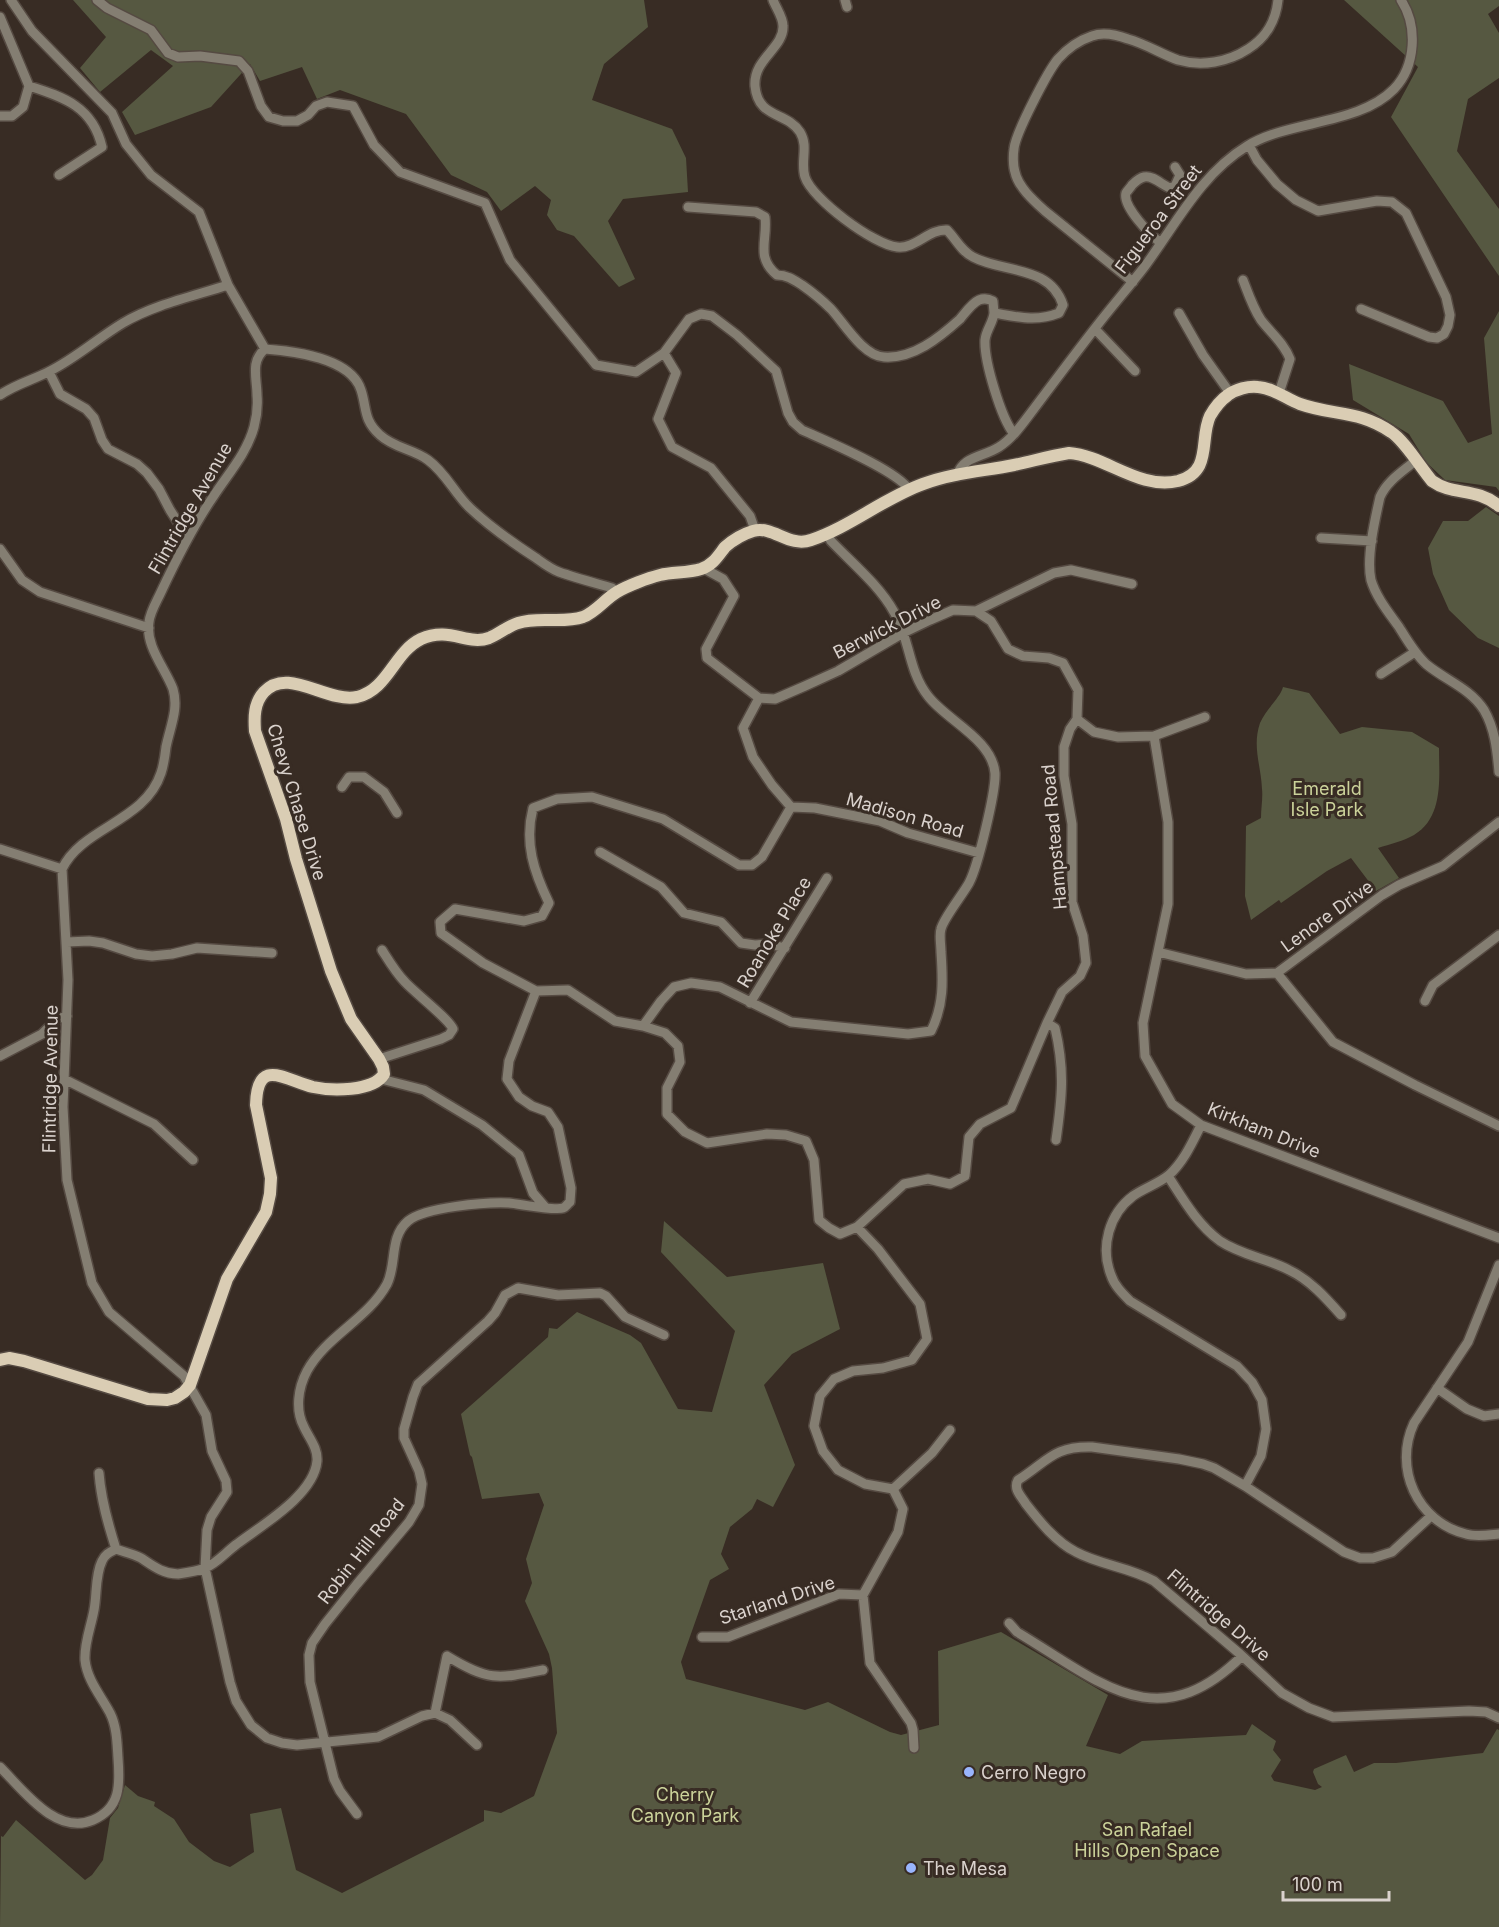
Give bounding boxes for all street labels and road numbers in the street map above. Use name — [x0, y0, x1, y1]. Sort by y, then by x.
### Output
street label: Figueroa Street — [1110, 160, 1206, 277]
street label: Flintridge Avenue — [144, 439, 236, 577]
street label: Berwick Drive — [830, 591, 944, 663]
street label: Chevy Chase Drive — [263, 721, 331, 883]
street label: Hampstead Road — [1037, 763, 1071, 911]
street label: Madison Road — [844, 788, 966, 842]
street label: Roanoke Place — [733, 873, 815, 991]
street label: Lenore Drive — [1277, 876, 1377, 956]
street label: Flintridge Avenue — [38, 1005, 62, 1153]
street label: Kirkham Drive — [1204, 1098, 1324, 1162]
street label: Robin Hill Road — [313, 1494, 409, 1608]
street label: Flintridge Drive — [1163, 1565, 1275, 1665]
street label: Starland Drive — [716, 1571, 838, 1629]

